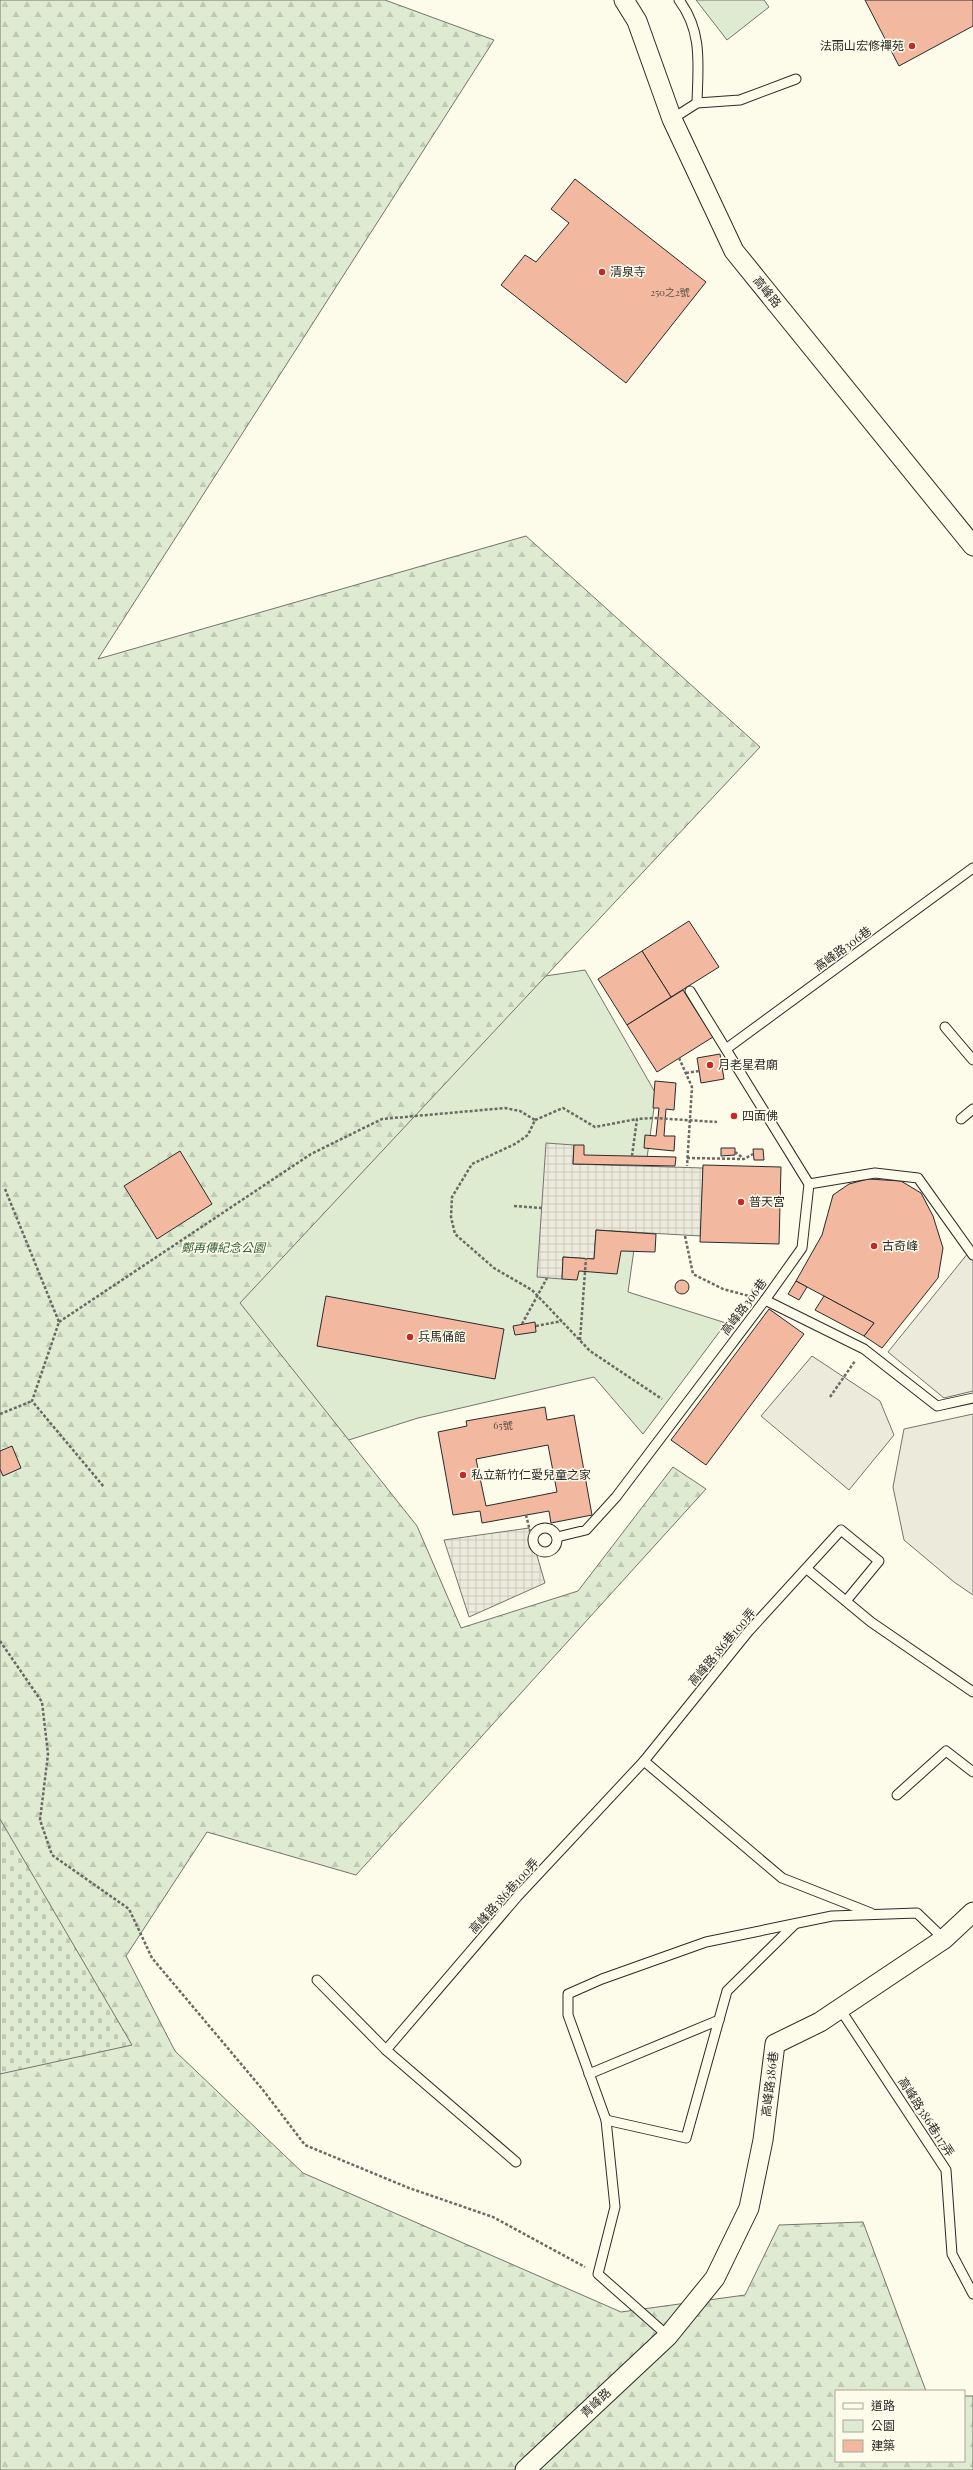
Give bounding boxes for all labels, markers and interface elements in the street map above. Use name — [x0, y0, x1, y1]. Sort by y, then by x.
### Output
place label: 法雨山宏修禪苑 — [820, 37, 904, 53]
marker: 法雨山宏修禪苑 — [907, 41, 917, 51]
place label: 清泉寺 — [610, 263, 646, 279]
marker: 清泉寺 — [597, 267, 607, 277]
street label: 高峰路 — [750, 272, 785, 310]
house number: 250之2號 — [650, 285, 690, 299]
street label: 高峰路306巷 — [811, 922, 874, 974]
place label: 月老星君廟 — [718, 1056, 778, 1072]
marker: 月老星君廟 — [705, 1060, 715, 1070]
place label: 四面佛 — [742, 1107, 778, 1123]
marker: 四面佛 — [729, 1111, 739, 1121]
place label: 普天宮 — [749, 1193, 785, 1209]
marker: 普天宮 — [736, 1197, 746, 1207]
place label: 古奇峰 — [882, 1237, 918, 1253]
park label: 鄭再傳紀念公園 — [181, 1239, 267, 1255]
marker: 古奇峰 — [869, 1241, 879, 1251]
street label: 高峰路306巷 — [717, 1275, 770, 1338]
place label: 兵馬俑館 — [418, 1328, 466, 1344]
marker: 兵馬俑館 — [405, 1332, 415, 1342]
house number: 65號 — [493, 1418, 513, 1432]
place label: 私立新竹仁愛兒童之家 — [471, 1466, 591, 1482]
marker: 私立新竹仁愛兒童之家 — [458, 1470, 468, 1480]
street label: 高峰路386巷100弄 — [684, 1604, 758, 1689]
street label: 高峰路386巷100弄 — [465, 1854, 542, 1937]
street label: 高峰路386巷 — [757, 2050, 781, 2118]
street label: 高峰路386巷117弄 — [895, 2074, 958, 2159]
street label: 青峰路 — [577, 2384, 614, 2420]
legend — [835, 2390, 965, 2462]
text: 道路 — [871, 2397, 895, 2413]
text: 公園 — [871, 2417, 895, 2433]
text: 建築 — [871, 2437, 895, 2453]

